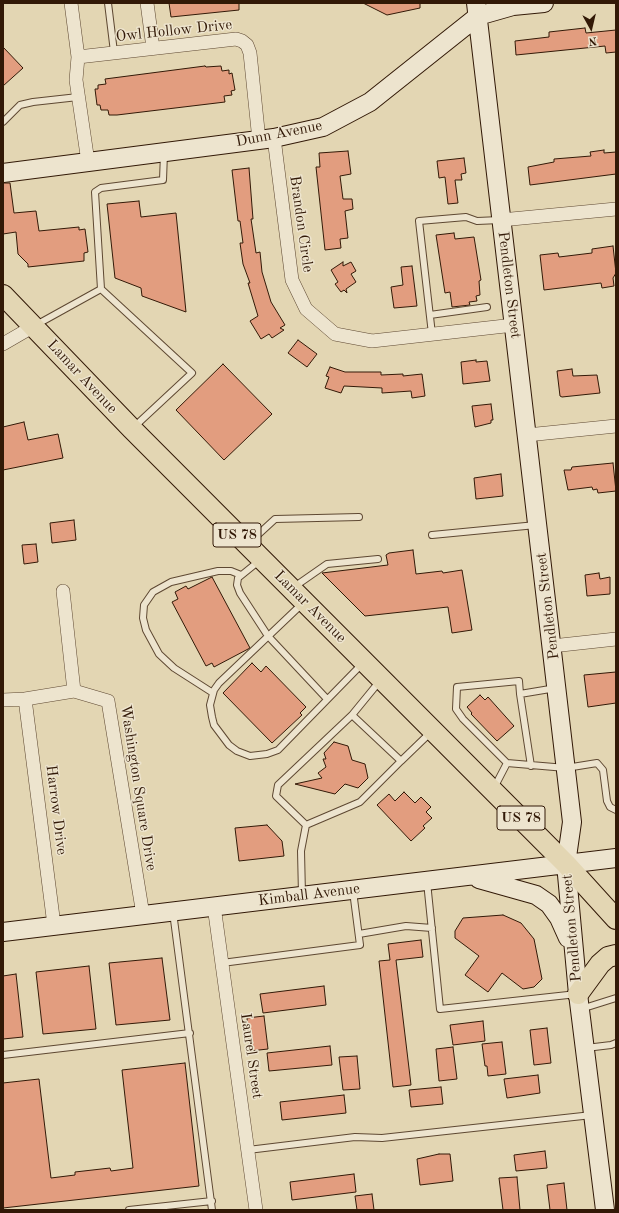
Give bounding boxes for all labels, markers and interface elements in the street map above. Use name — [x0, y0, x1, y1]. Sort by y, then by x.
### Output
north arrow — [571, 8, 611, 48]
street label: Owl Hollow Drive — [115, 16, 233, 46]
text: N — [588, 34, 598, 46]
street label: Dunn Avenue — [234, 117, 324, 151]
street label: Brandon Circle — [285, 175, 317, 273]
street label: Pendleton Street — [493, 230, 525, 340]
street label: Lamar Avenue — [43, 336, 121, 418]
road number: US 78 — [213, 523, 261, 547]
street label: Pendleton Street — [532, 551, 564, 661]
street label: Lamar Avenue — [270, 567, 350, 647]
street label: Washington Square Drive — [116, 704, 160, 872]
street label: Harrow Drive — [42, 764, 70, 856]
road number: US 78 — [497, 806, 545, 830]
street label: Pendleton Street — [558, 873, 586, 983]
street label: Kimball Avenue — [257, 880, 361, 910]
street label: Laurel Street — [236, 1012, 266, 1100]

